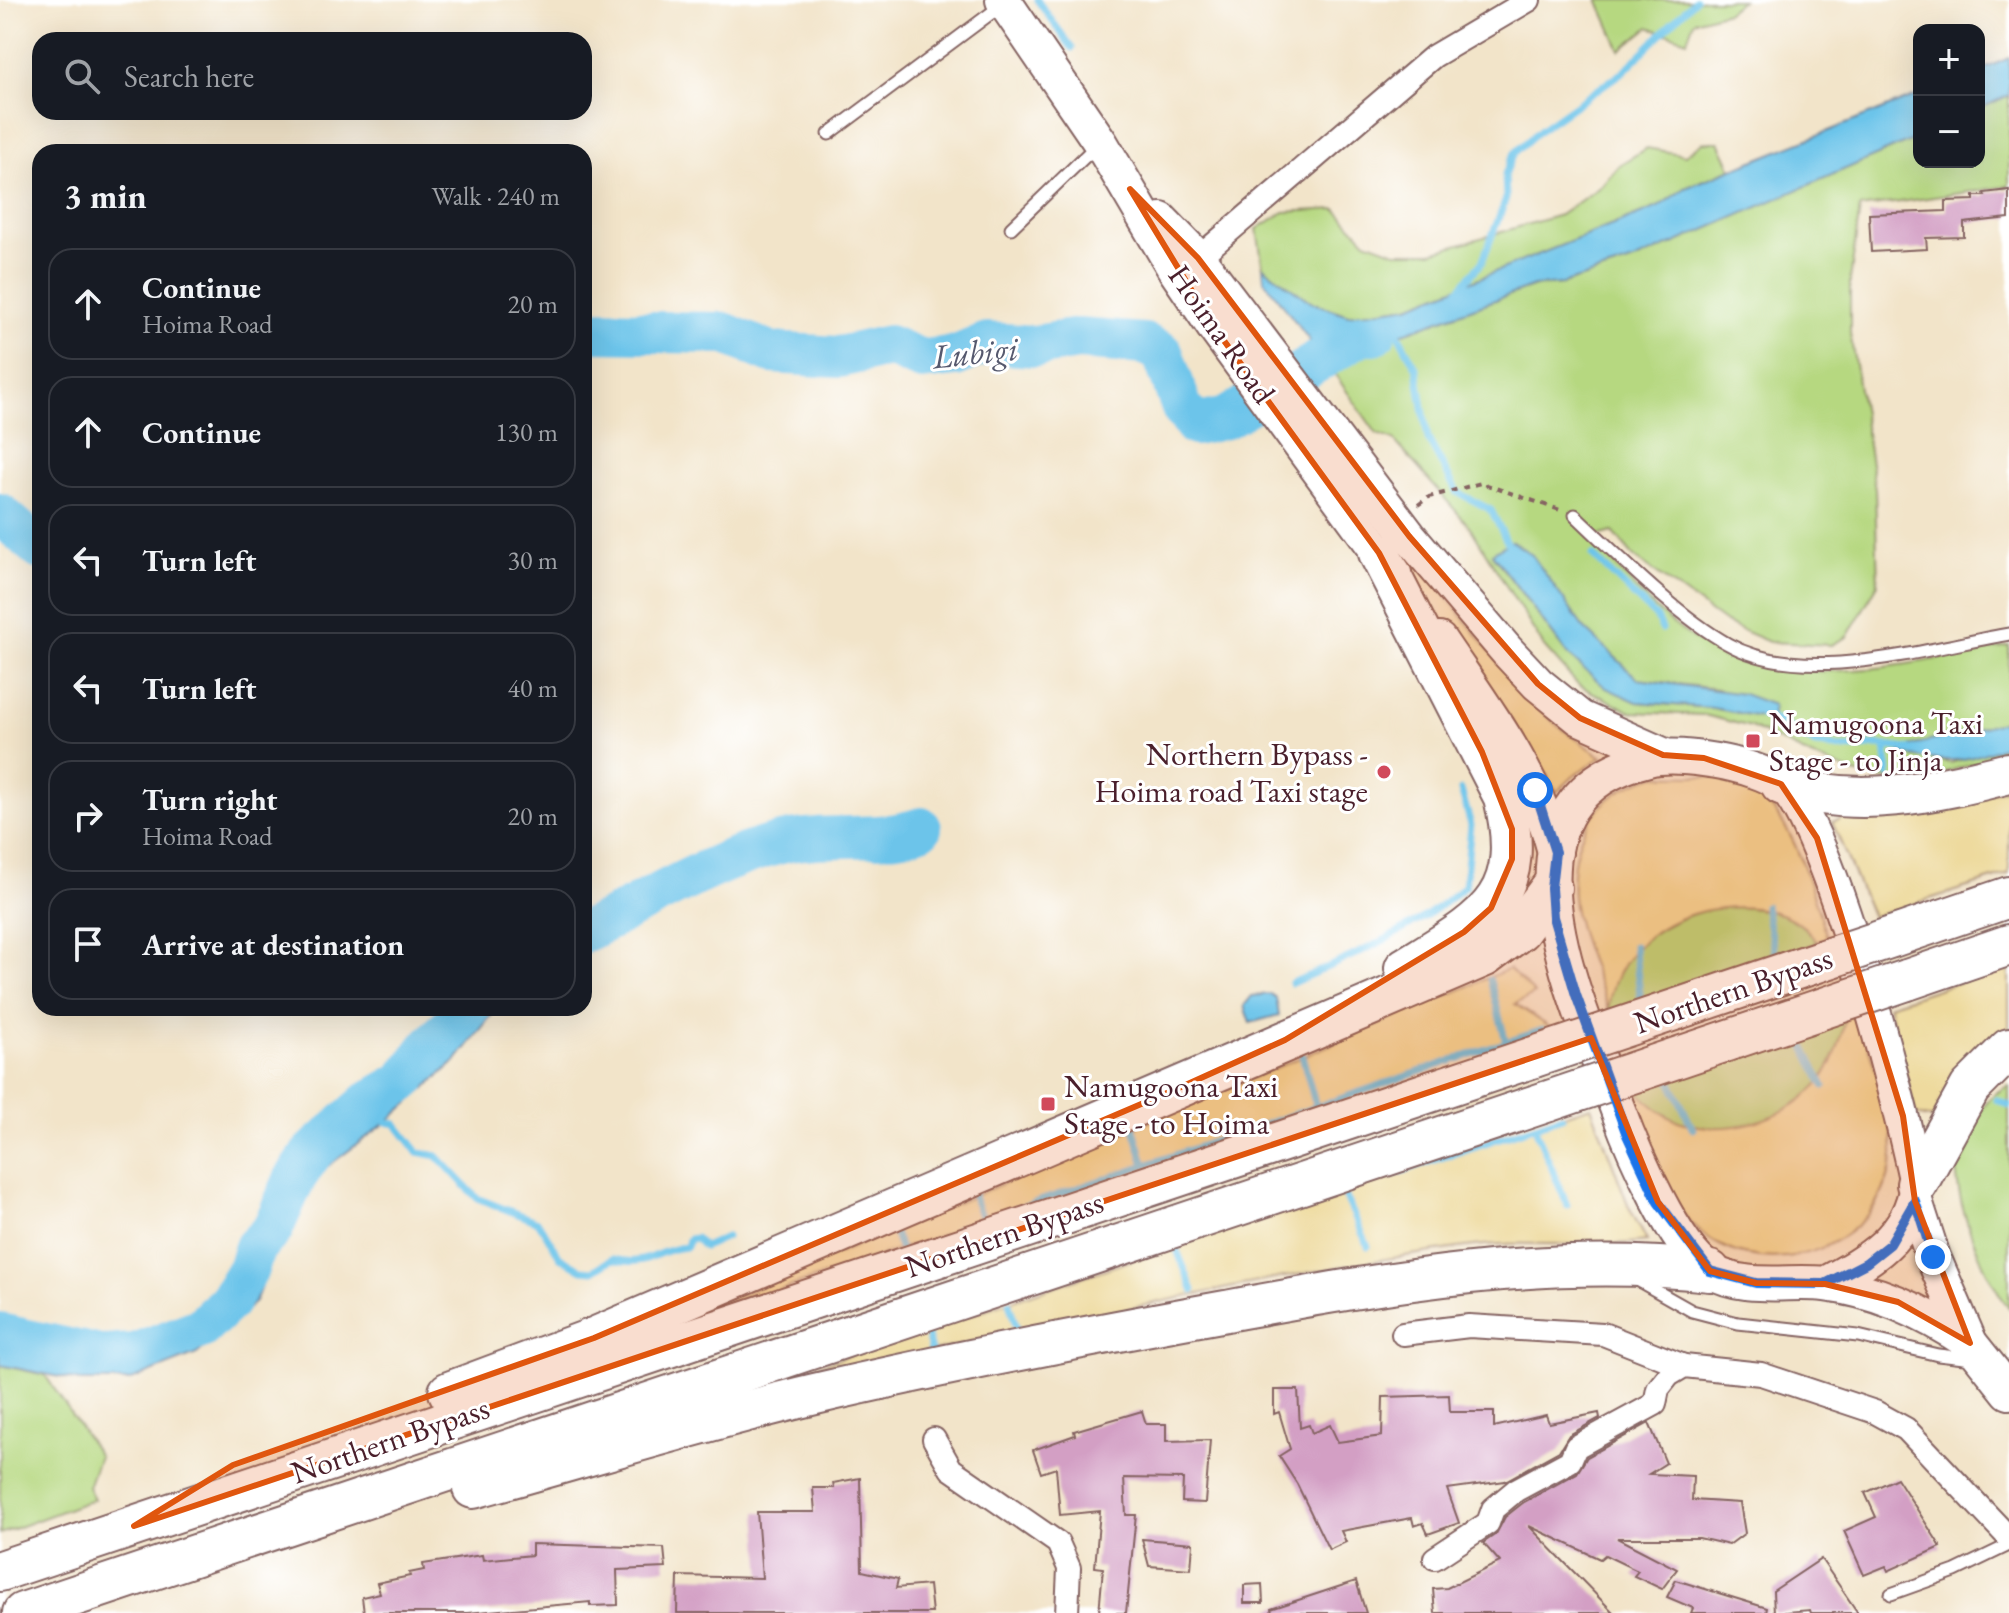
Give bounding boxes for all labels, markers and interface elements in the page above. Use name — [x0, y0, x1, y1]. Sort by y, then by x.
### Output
map controls — [1913, 24, 1985, 168]
button: + — [1913, 24, 1985, 96]
search box — [32, 32, 592, 120]
icon: search — [60, 54, 104, 98]
text: Search here — [124, 57, 254, 96]
button: − — [1913, 96, 1985, 168]
text: 3 min — [64, 174, 147, 218]
text: Walk · 240 m — [432, 179, 560, 213]
street label: Hoima Road — [1159, 256, 1286, 413]
text: Continue — [142, 268, 261, 307]
icon: ahead — [66, 282, 110, 326]
text: 20 m — [508, 287, 558, 321]
text: Hoima Road — [142, 307, 273, 341]
water label: Lubigi — [929, 326, 1021, 378]
icon: ahead — [66, 410, 110, 454]
text: Continue — [142, 413, 261, 452]
text: 130 m — [495, 415, 558, 449]
icon: left — [66, 538, 110, 582]
text: Turn left — [142, 541, 256, 580]
text: 30 m — [508, 543, 558, 577]
icon: left — [66, 666, 110, 710]
text: Turn left — [142, 669, 256, 708]
text: 40 m — [508, 671, 558, 705]
place label: Namugoona Taxi Stage - to Jinja — [1769, 702, 1983, 781]
marker: Namugoona Taxi Stage - to Jinja — [1744, 732, 1762, 750]
place label: Northern Bypass - Hoima road Taxi stage — [1095, 733, 1368, 812]
marker: Northern Bypass - Hoima road Taxi stage — [1375, 763, 1393, 781]
route start — [1517, 772, 1553, 808]
text: Turn right — [142, 780, 278, 819]
icon: right — [66, 794, 110, 838]
text: 20 m — [508, 799, 558, 833]
text: Hoima Road — [142, 819, 273, 853]
icon: arrive — [66, 922, 110, 966]
text: Arrive at destination — [142, 925, 404, 964]
street label: Northern Bypass — [1628, 936, 1838, 1044]
place label: Namugoona Taxi Stage - to Hoima — [1064, 1065, 1278, 1144]
marker: Namugoona Taxi Stage - to Hoima — [1039, 1095, 1057, 1113]
street label: Northern Bypass — [899, 1180, 1109, 1288]
route end — [1915, 1239, 1951, 1275]
street label: Northern Bypass — [285, 1386, 495, 1494]

